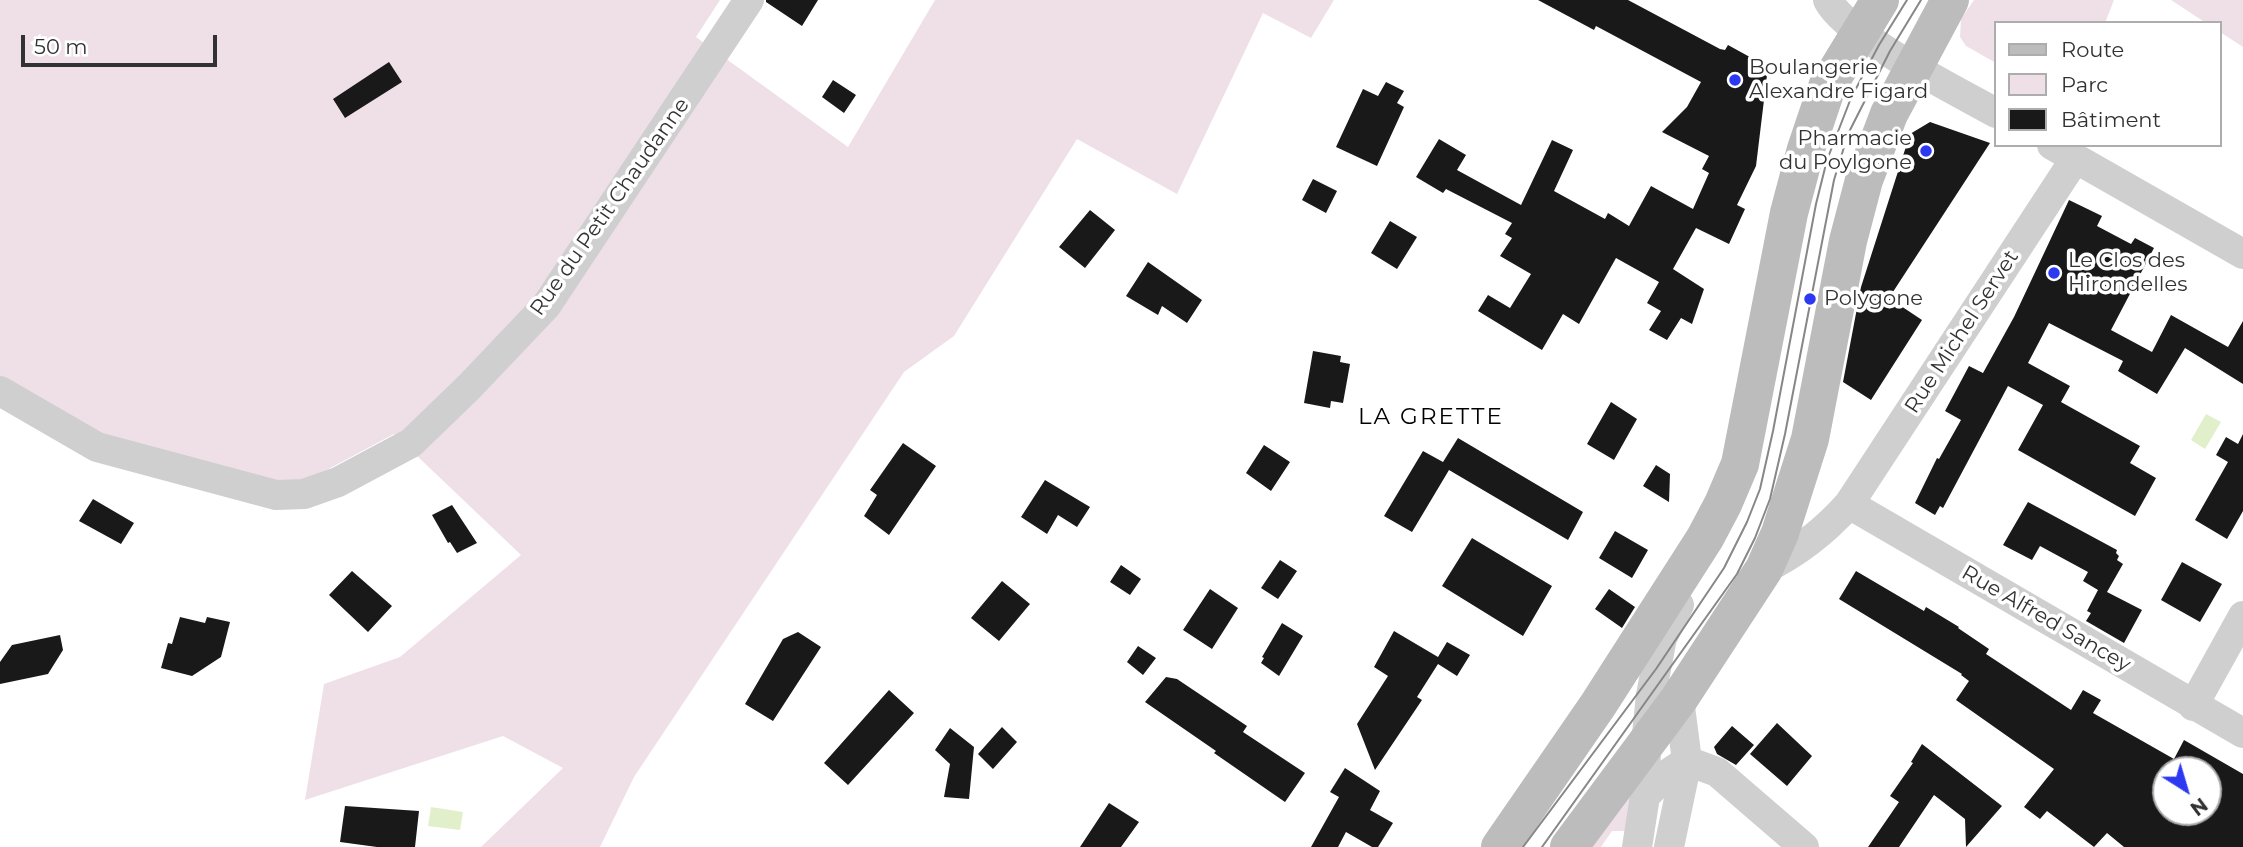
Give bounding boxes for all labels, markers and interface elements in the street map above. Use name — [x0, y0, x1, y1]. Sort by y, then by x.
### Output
scale bar — [24, 21, 220, 65]
legend — [1994, 21, 2222, 147]
text: 50 m — [34, 34, 88, 59]
text: Route — [2061, 37, 2124, 62]
place label: Boulangerie Alexandre Figard — [1749, 55, 1928, 105]
marker: Boulangerie Alexandre Figard — [1727, 72, 1743, 88]
text: Parc — [2061, 72, 2108, 97]
street label: Rue du Petit Chaudanne — [525, 93, 695, 321]
text: Bâtiment — [2061, 107, 2161, 132]
place label: Pharmacie du Poylgone — [1779, 126, 1912, 176]
marker: Pharmacie du Poylgone — [1918, 143, 1934, 159]
street label: Rue Michel Servet — [1900, 246, 2024, 418]
place label: Le Clos des Hirondelles — [2068, 248, 2187, 298]
marker: Le Clos des Hirondelles — [2046, 265, 2062, 281]
place label: Polygone — [1824, 286, 1923, 312]
marker: Polygone — [1802, 291, 1818, 307]
district label: LA GRETTE — [1359, 403, 1503, 431]
street label: Rue Alfred Sancey — [1957, 560, 2135, 678]
north arrow — [2152, 756, 2222, 826]
text: N — [2186, 793, 2212, 820]

